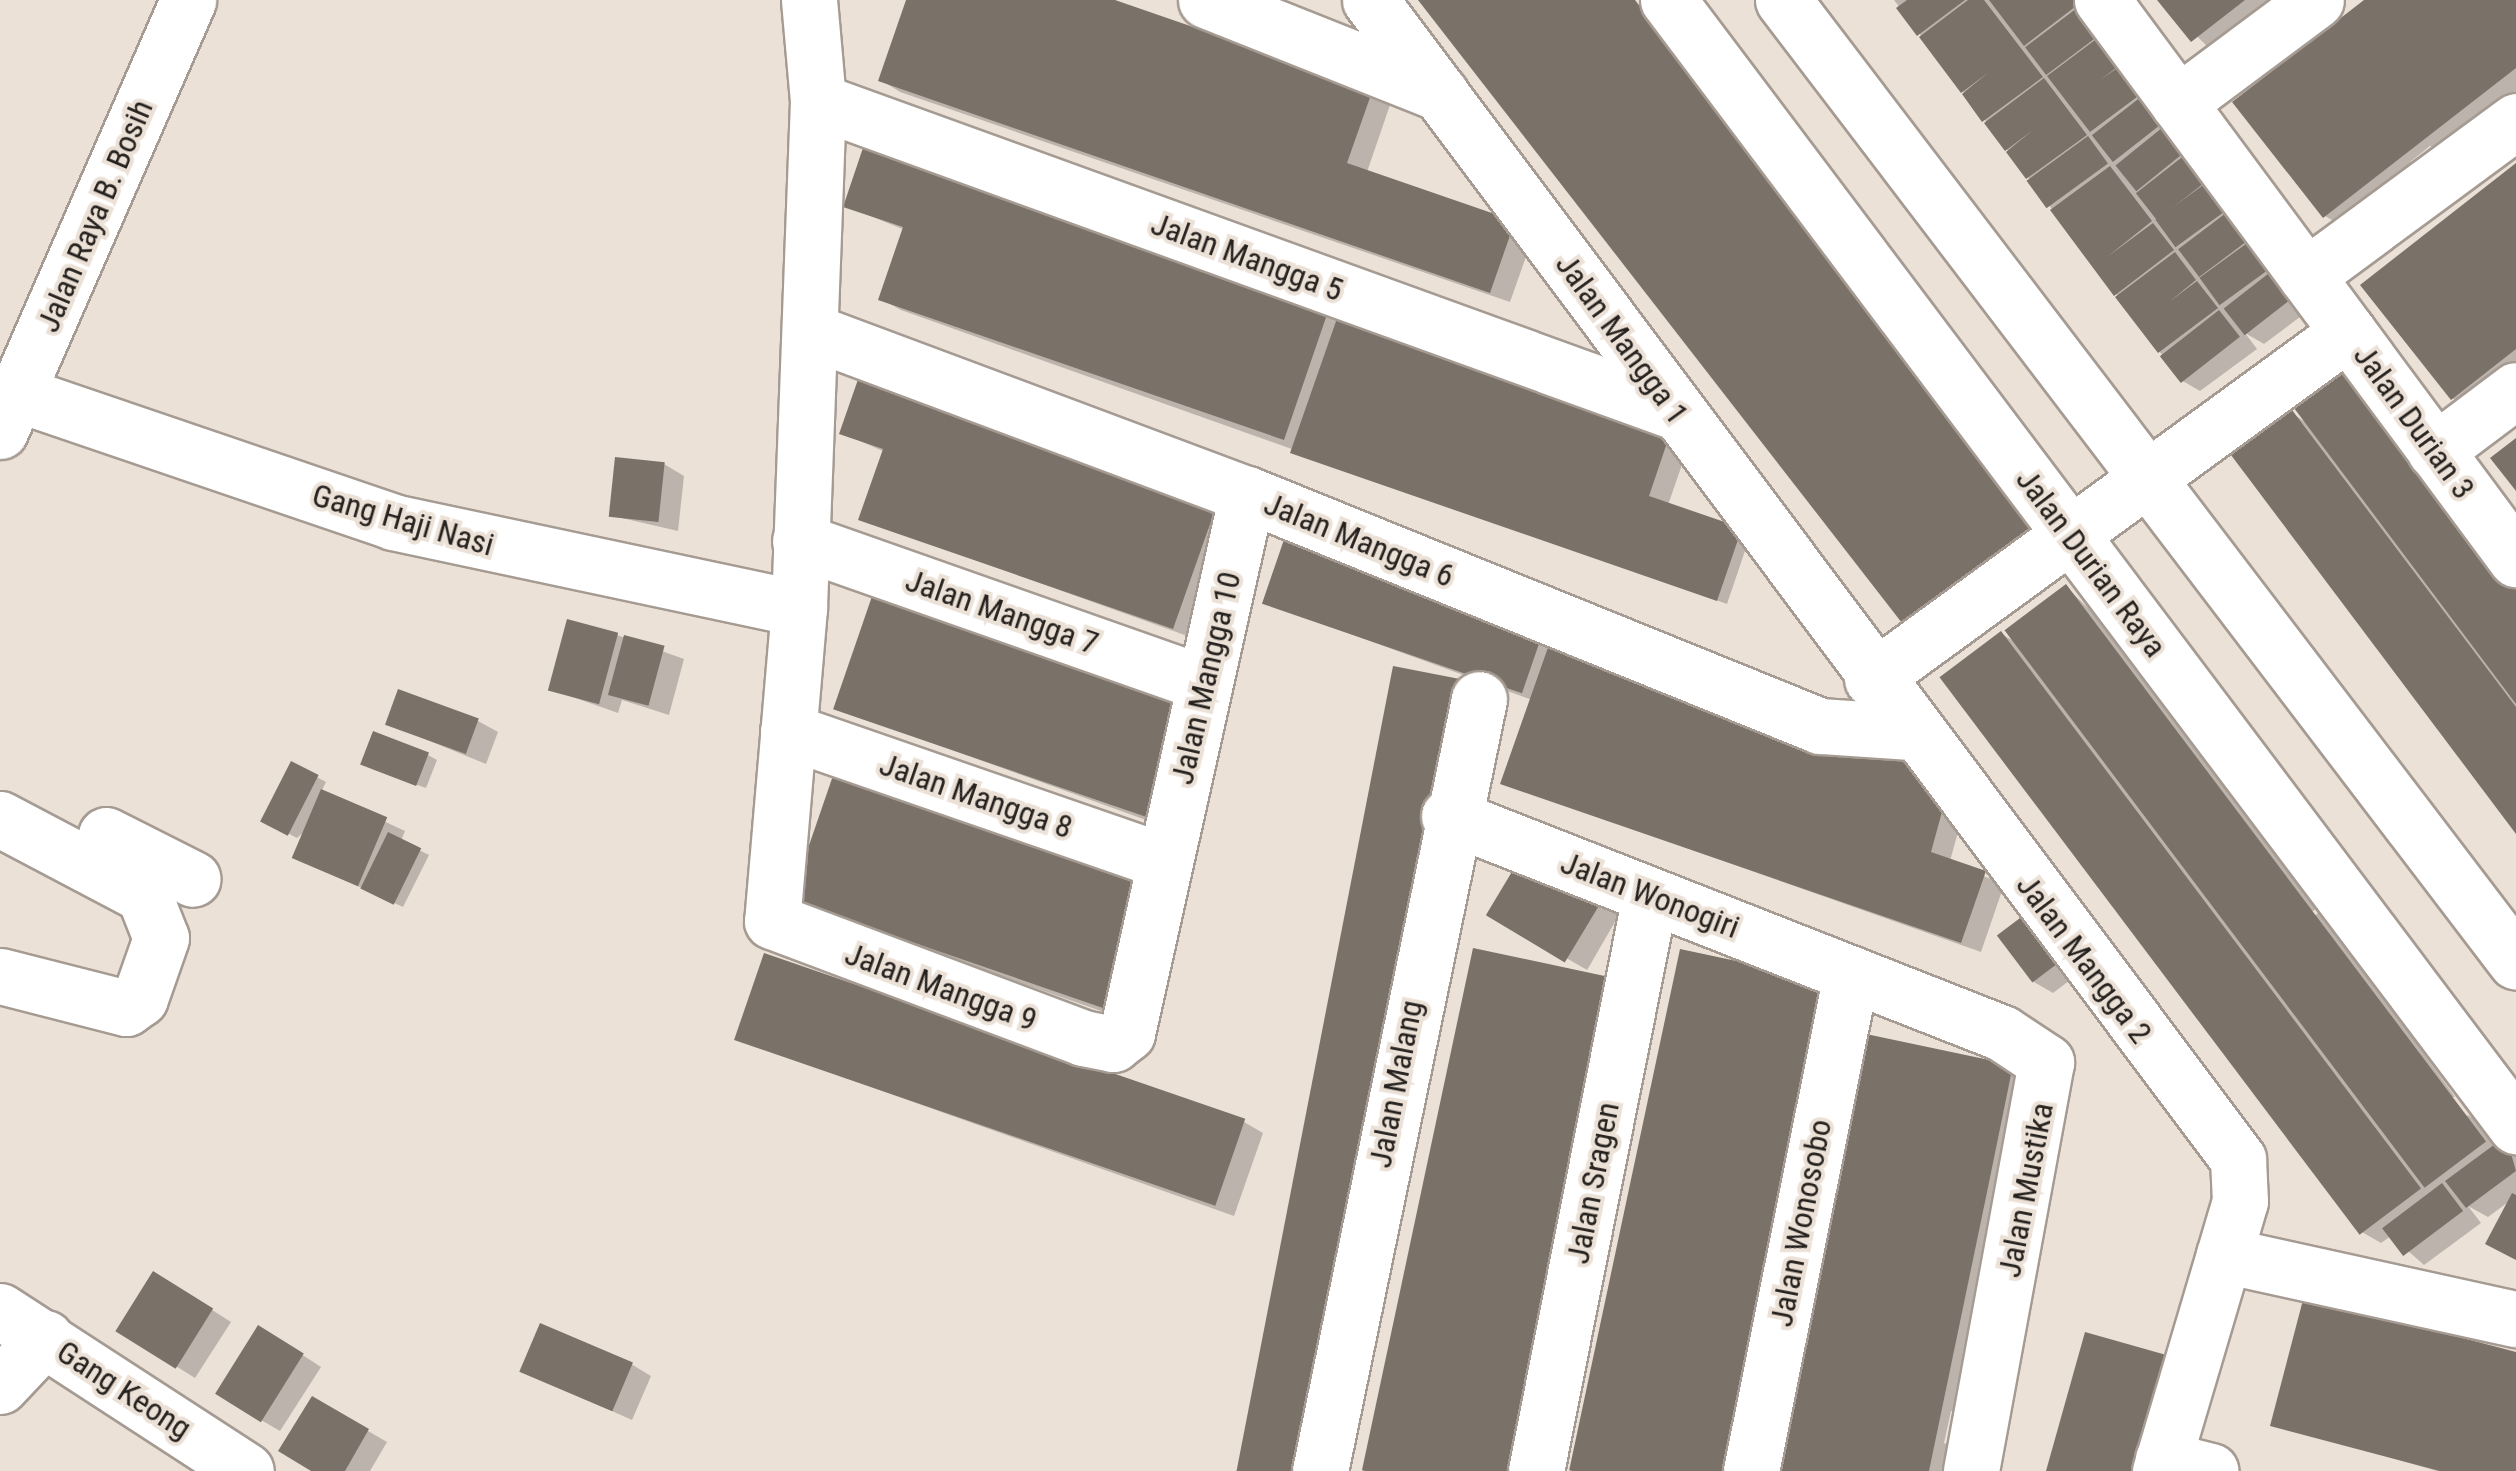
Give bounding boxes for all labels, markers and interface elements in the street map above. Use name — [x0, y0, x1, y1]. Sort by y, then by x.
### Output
street label: Jalan Raya B. Bosih — [29, 94, 161, 338]
street label: Jalan Mangga 5 — [1146, 205, 1348, 309]
street label: Jalan Mangga 1 — [1547, 246, 1697, 432]
street label: Jalan Durian 3 — [2345, 337, 2483, 507]
street label: Jalan Durian Raya — [2008, 461, 2174, 665]
street label: Gang Haji Nasi — [308, 476, 498, 564]
street label: Jalan Mangga 6 — [1258, 484, 1460, 596]
street label: Jalan Mangga 7 — [901, 561, 1103, 663]
street label: Jalan Mangga 10 — [1163, 568, 1249, 788]
street label: Jalan Mangga 8 — [875, 745, 1077, 847]
street label: Jalan Wonogiri — [1555, 843, 1745, 947]
street label: Jalan Mangga 2 — [2008, 867, 2160, 1051]
street label: Jalan Mangga 9 — [840, 935, 1042, 1039]
street label: Jalan Malang — [1361, 997, 1431, 1171]
street label: Jalan Sragen — [1559, 1099, 1627, 1267]
street label: Jalan Mustika — [1990, 1099, 2062, 1281]
street label: Jalan Wonosobo — [1762, 1116, 1840, 1330]
street label: Gang Keong — [50, 1332, 198, 1448]

